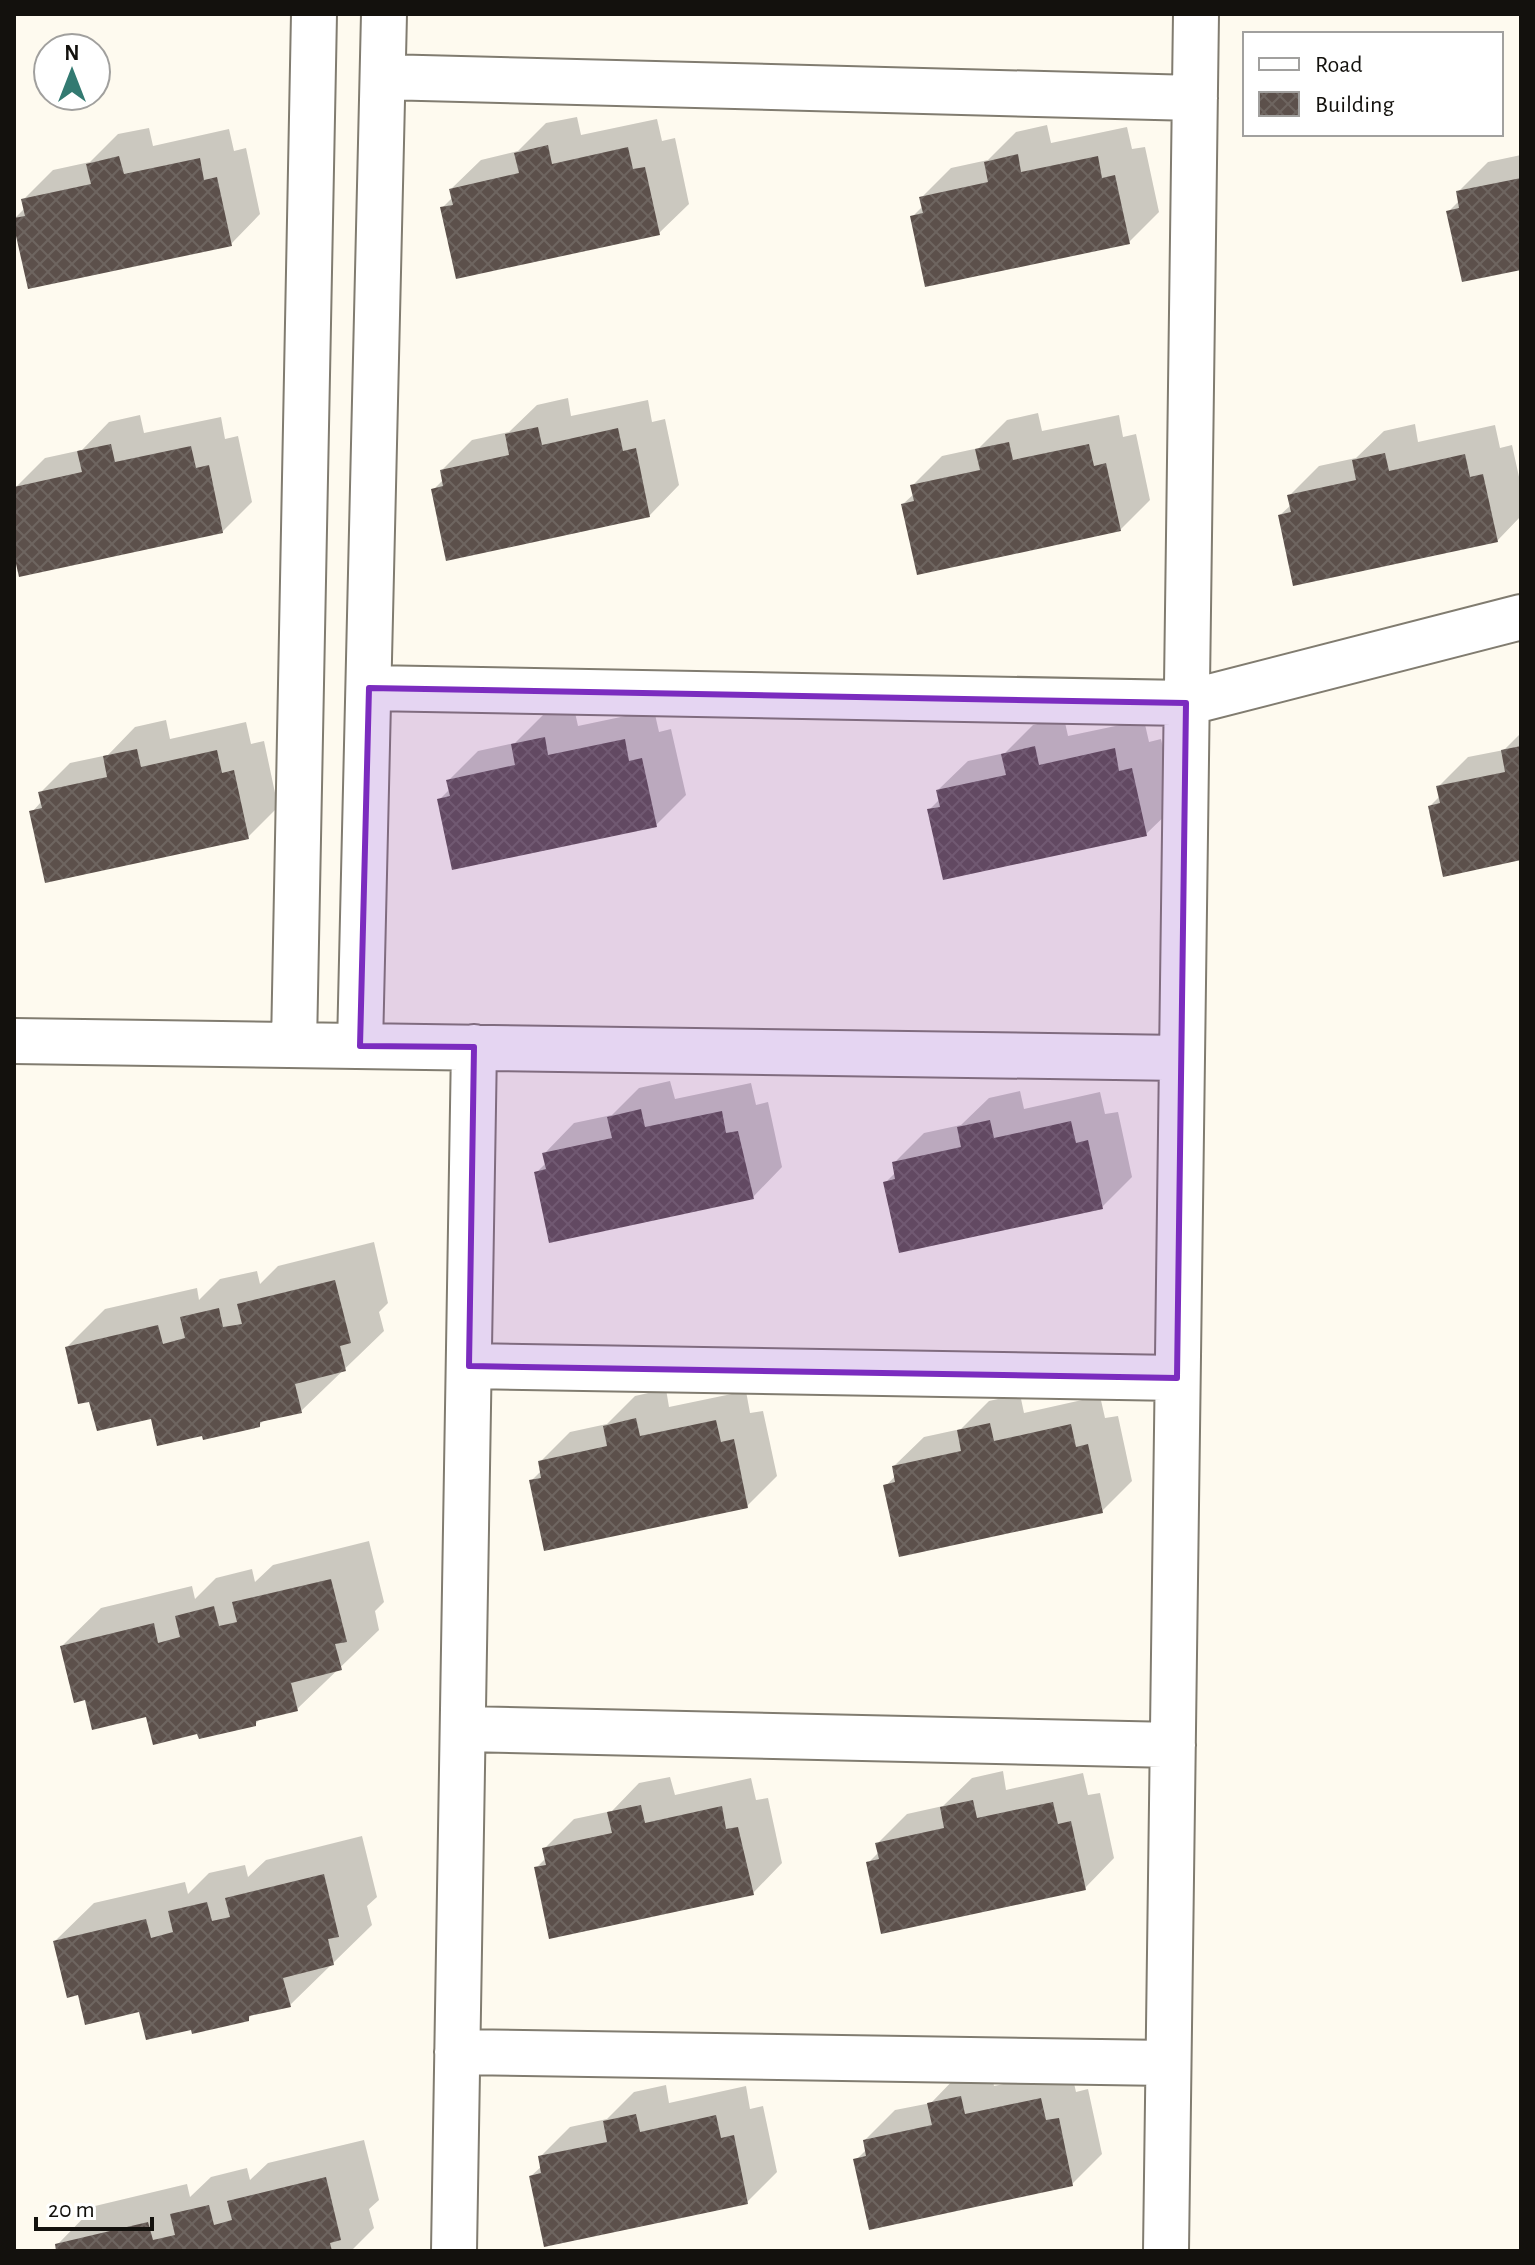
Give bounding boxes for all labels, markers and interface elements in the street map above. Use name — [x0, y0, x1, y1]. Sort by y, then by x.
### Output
north arrow — [32, 32, 112, 112]
legend — [1243, 32, 1503, 136]
text: N — [64, 42, 80, 64]
text: Road — [1315, 53, 1363, 77]
text: Building — [1315, 93, 1394, 117]
scale bar — [36, 2181, 152, 2231]
text: 20 m — [48, 2198, 95, 2222]

